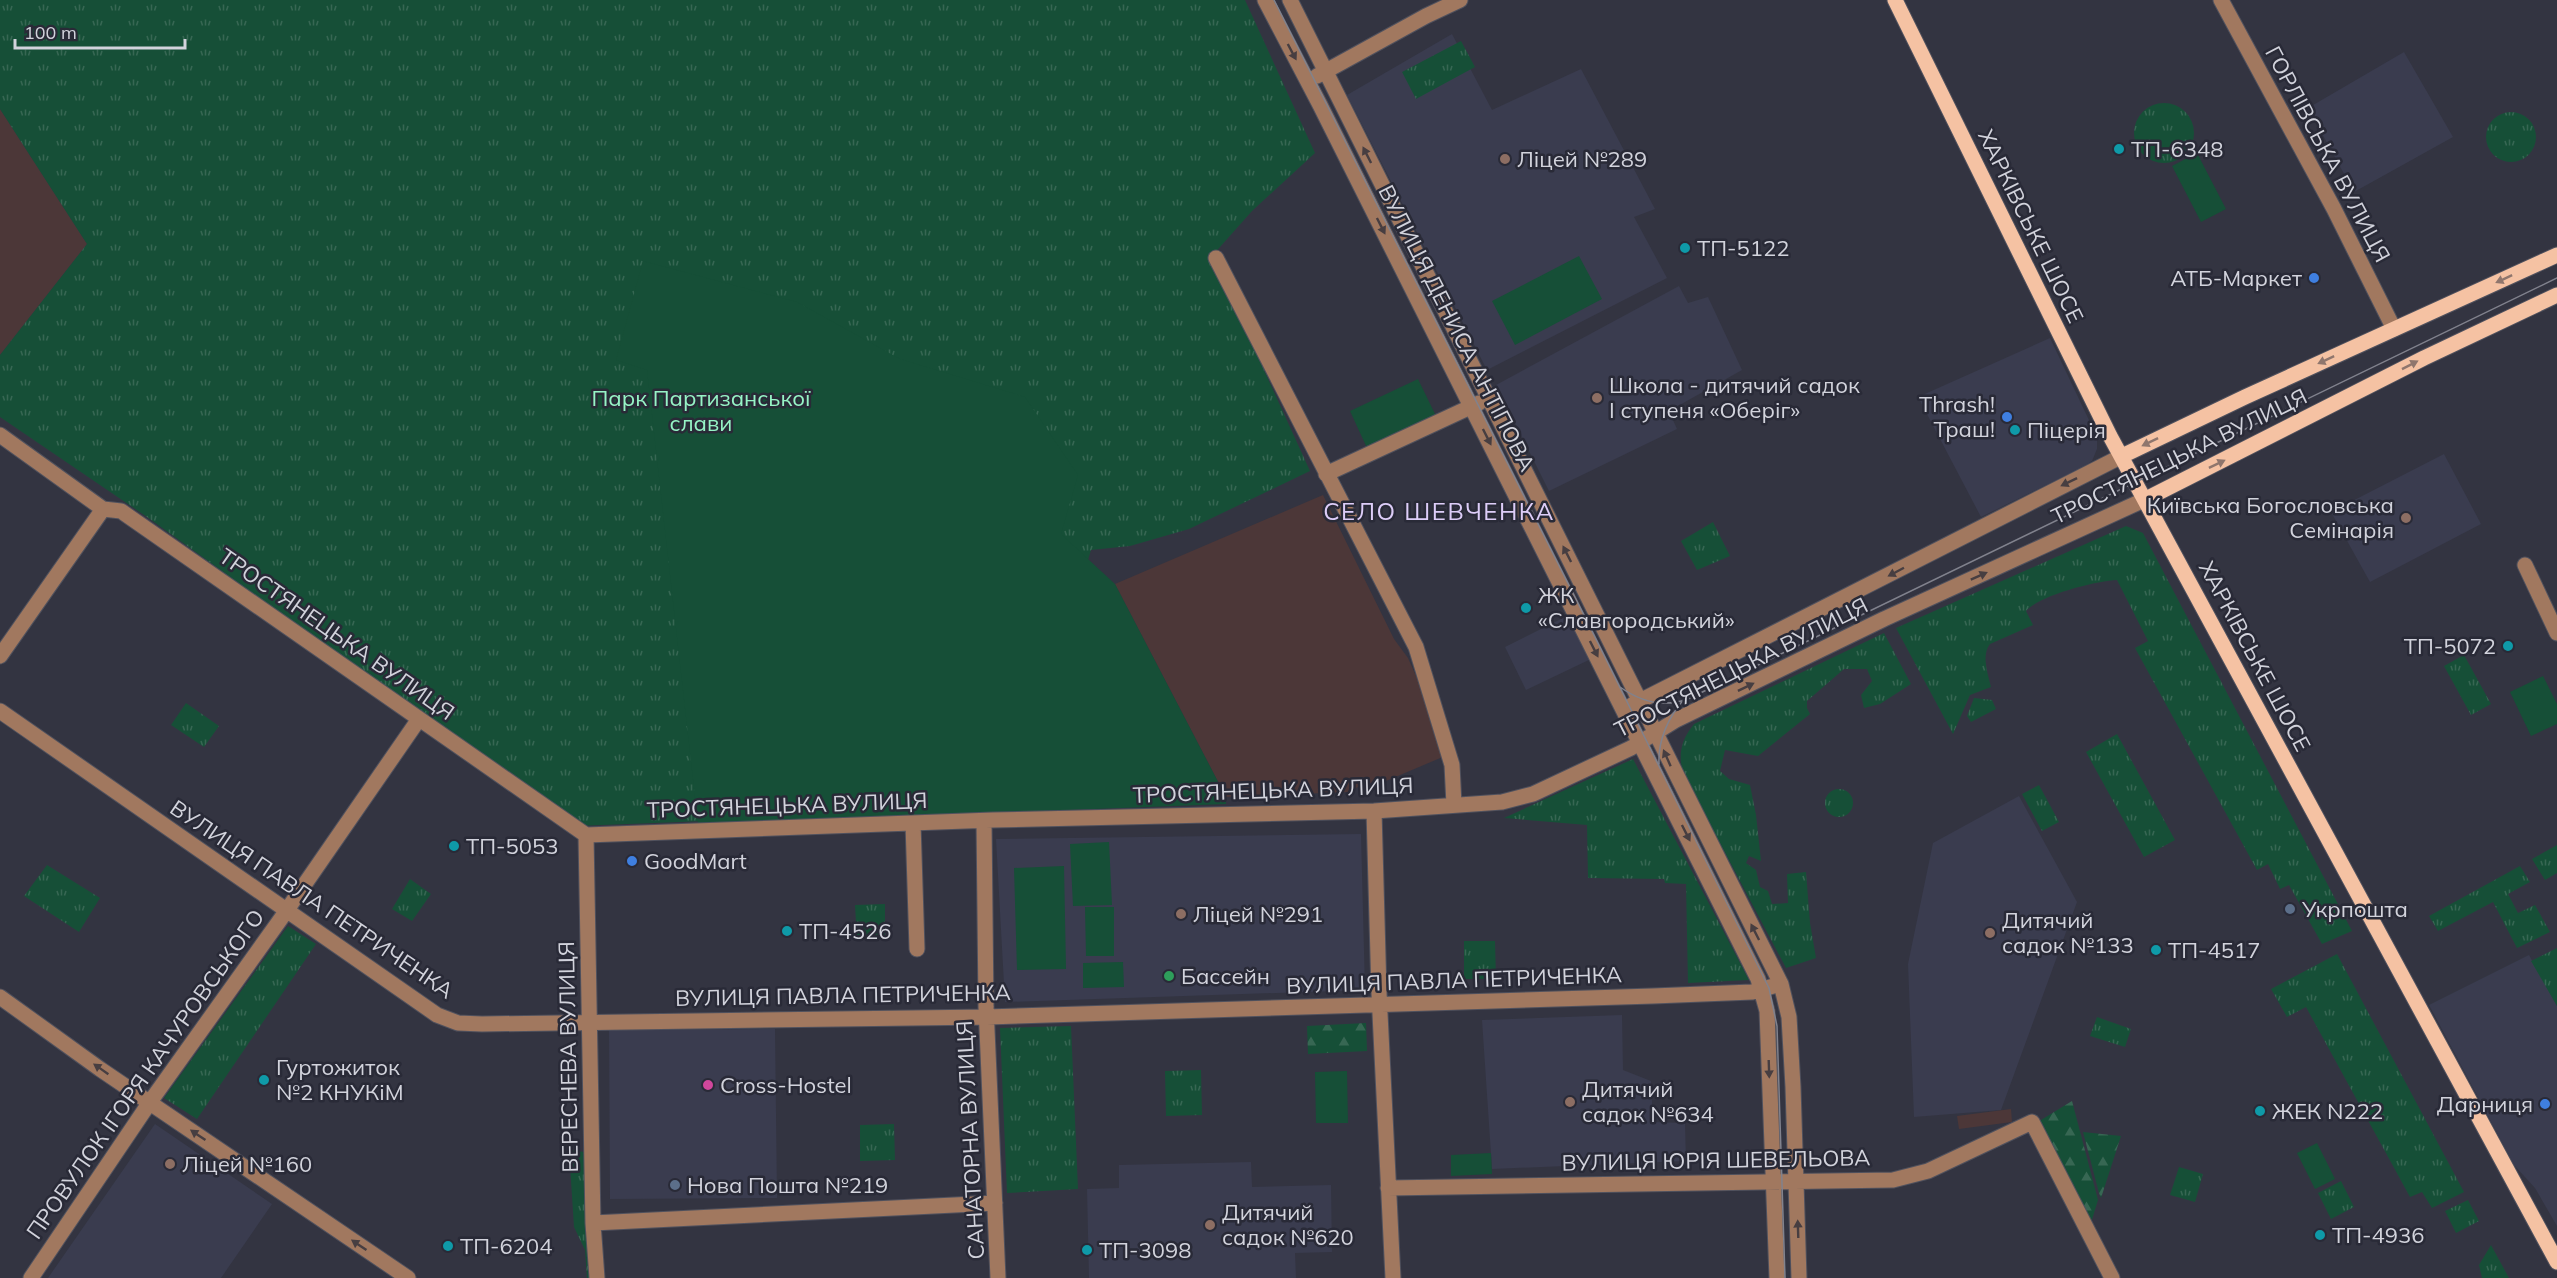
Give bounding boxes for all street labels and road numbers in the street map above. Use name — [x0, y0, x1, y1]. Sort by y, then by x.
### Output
street label: ГОРЛІВСЬКА ВУЛИЦЯ — [2259, 41, 2397, 267]
street label: ХАРКІВСЬКЕ ШОСЕ — [1972, 125, 2090, 327]
street label: ВУЛИЦЯ ДЕНИСА АНТІПОВА — [1372, 180, 1542, 476]
street label: ТРОСТЯНЕЦЬКА ВУЛИЦЯ — [2047, 382, 2311, 530]
street label: ТРОСТЯНЕЦЬКА ВУЛИЦЯ — [214, 542, 460, 726]
street label: ХАРКІВСЬКЕ ШОСЕ — [2193, 556, 2317, 756]
street label: ТРОСТЯНЕЦЬКА ВУЛИЦЯ — [1610, 591, 1872, 743]
street label: ТРОСТЯНЕЦЬКА ВУЛИЦЯ — [1132, 771, 1414, 809]
street label: ТРОСТЯНЕЦЬКА ВУЛИЦЯ — [646, 786, 928, 824]
street label: ВУЛИЦЯ ПАВЛА ПЕТРИЧЕНКА — [165, 793, 459, 1005]
street label: ПРОВУЛОК ІГОРЯ КАЧУРОВСЬКОГО — [20, 904, 270, 1244]
street label: ВЕРЕСНЕВА ВУЛИЦЯ — [552, 941, 584, 1173]
street label: ВУЛИЦЯ ПАВЛА ПЕТРИЧЕНКА — [1286, 960, 1622, 1000]
street label: ВУЛИЦЯ ПАВЛА ПЕТРИЧЕНКА — [675, 978, 1011, 1012]
street label: САНАТОРНА ВУЛИЦЯ — [950, 1020, 990, 1260]
street label: ВУЛИЦЯ ЮРІЯ ШЕВЕЛЬОВА — [1561, 1143, 1871, 1177]

